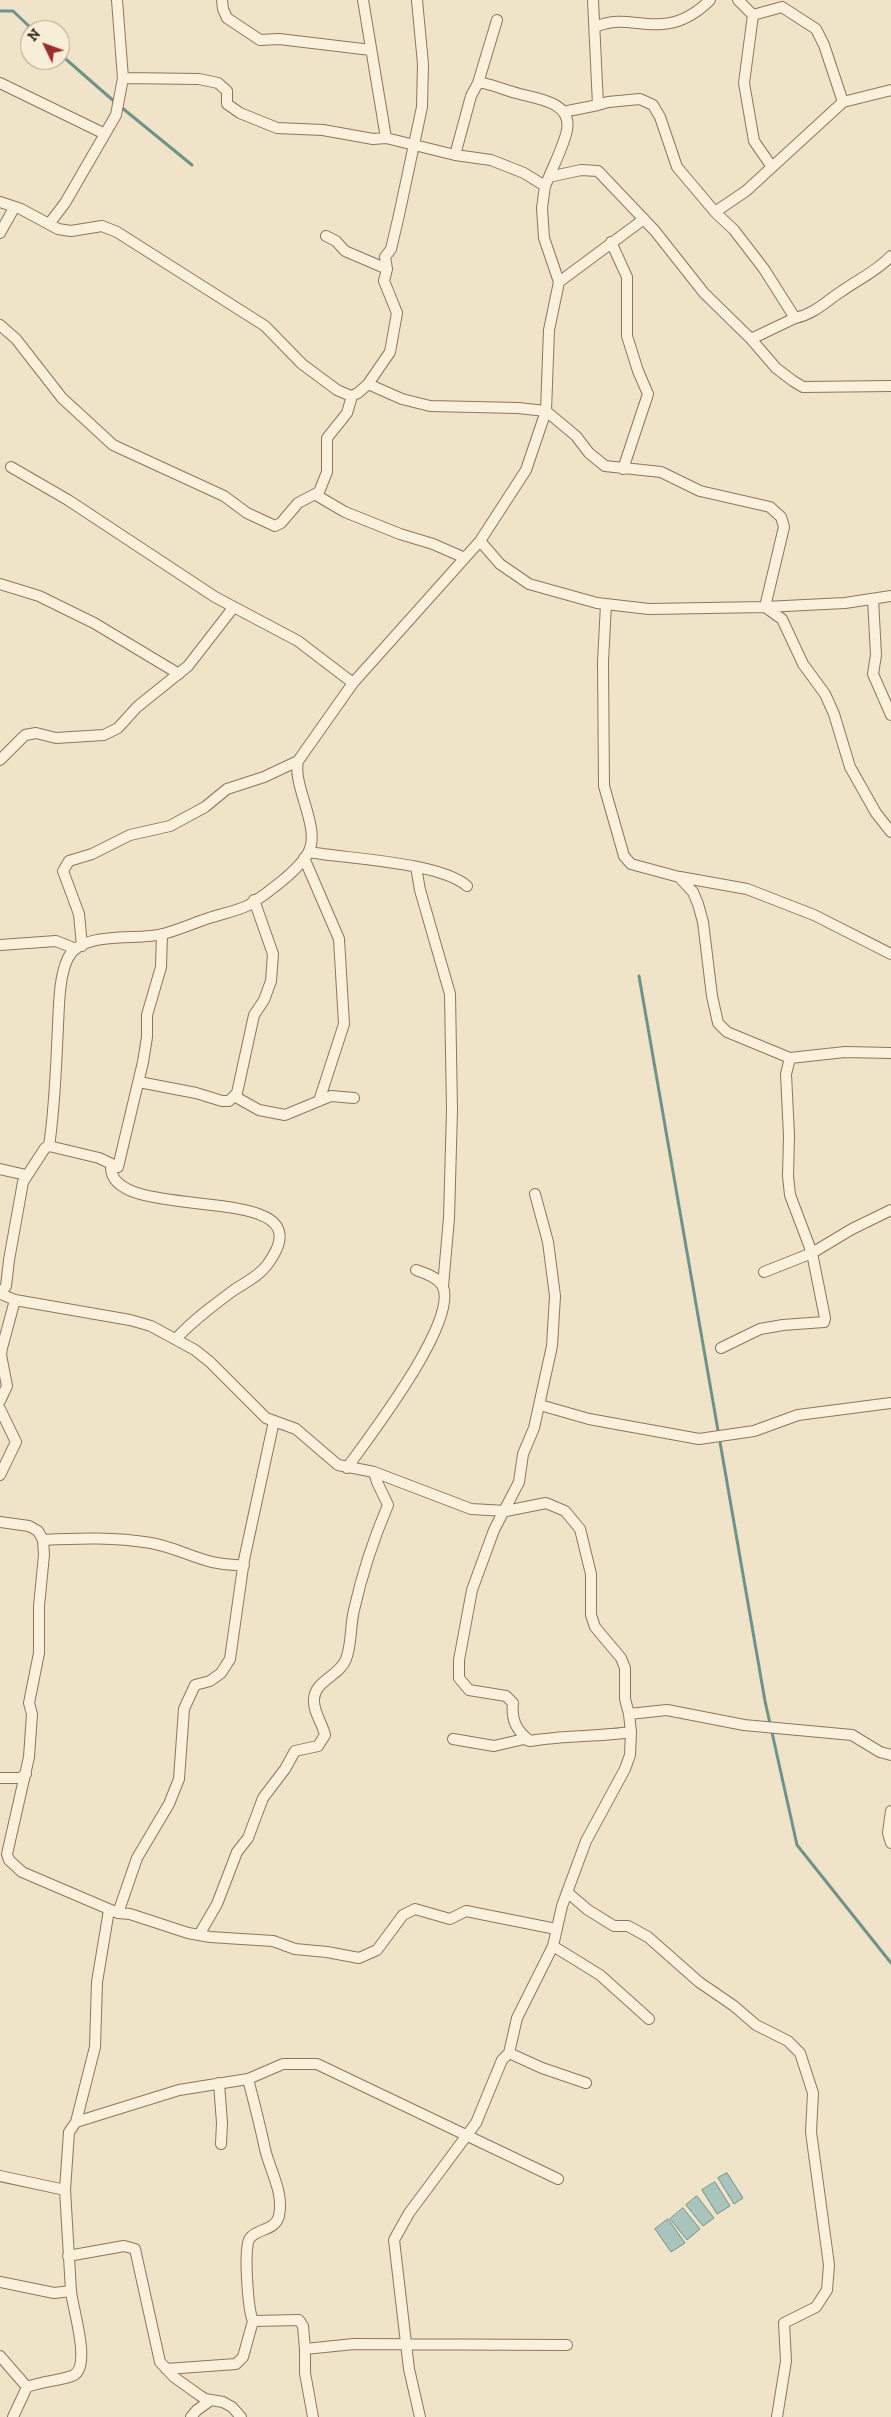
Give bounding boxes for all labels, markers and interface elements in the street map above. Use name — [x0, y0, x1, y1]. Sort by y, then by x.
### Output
north arrow — [20, 20, 70, 70]
text: N — [24, 26, 44, 45]

